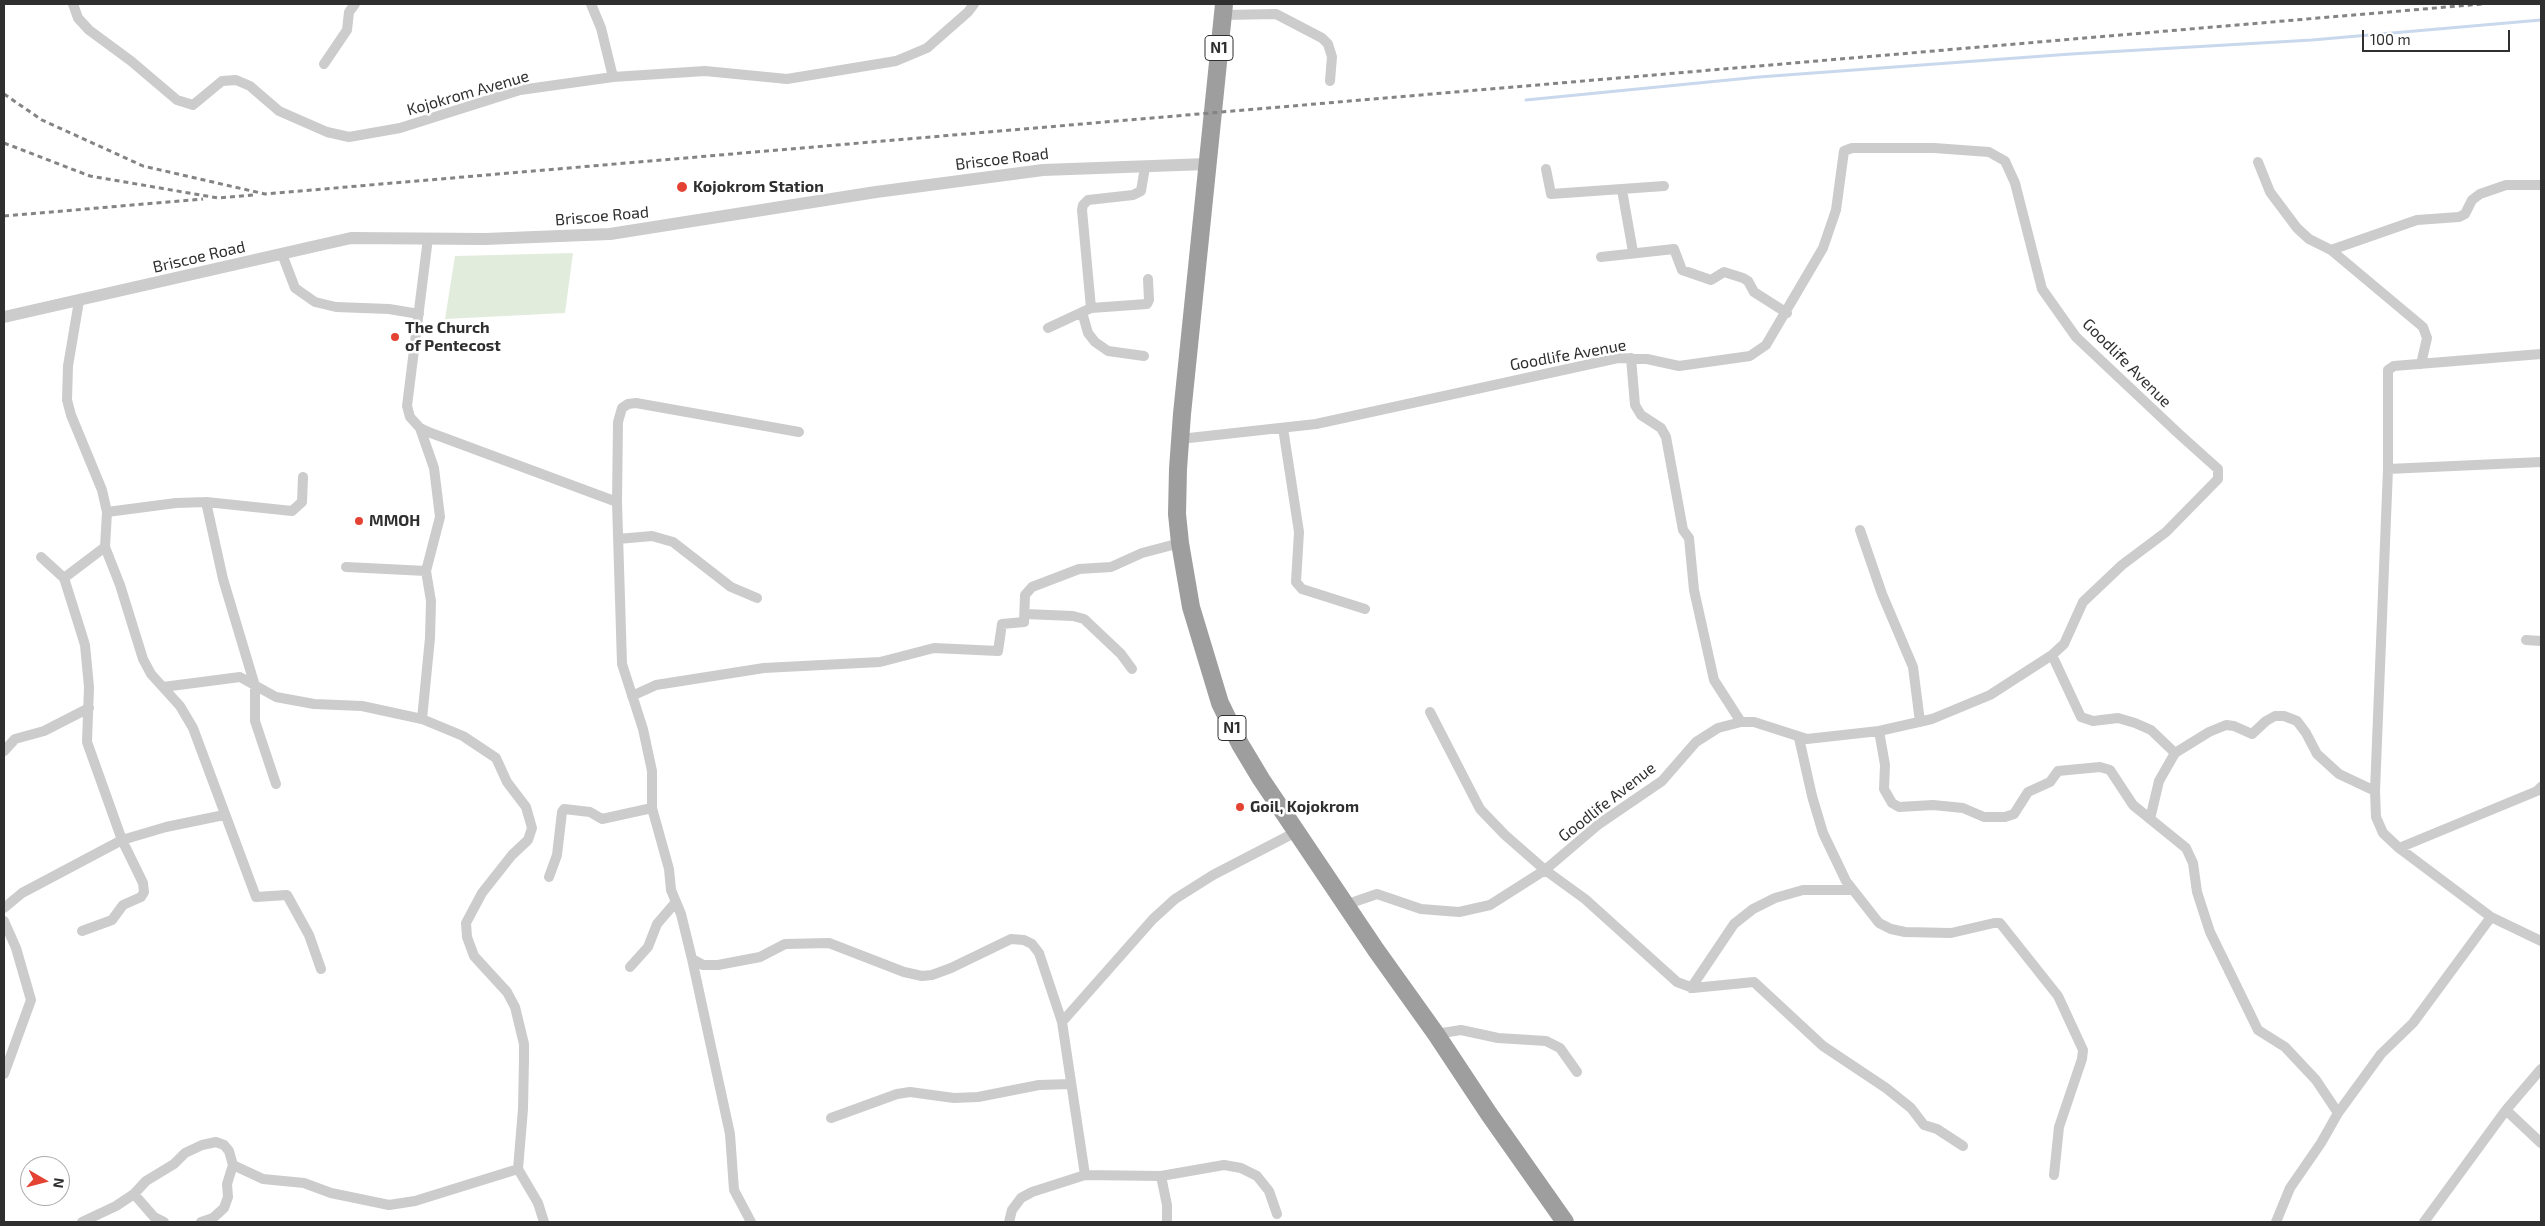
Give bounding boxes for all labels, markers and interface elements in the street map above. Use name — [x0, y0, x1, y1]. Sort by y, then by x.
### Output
scale bar — [2365, 20, 2512, 52]
text: 100 m — [2370, 30, 2411, 48]
road number: N1 — [1205, 36, 1233, 60]
street label: Kojokrom Avenue — [405, 66, 531, 120]
street label: Briscoe Road — [954, 144, 1050, 174]
place label: Kojokrom Station — [693, 177, 824, 197]
marker: Kojokrom Station — [675, 180, 689, 194]
street label: Briscoe Road — [554, 202, 650, 230]
street label: Briscoe Road — [151, 237, 247, 277]
street label: Goodlife Avenue — [2079, 315, 2175, 411]
place label: The Church of Pentecost — [405, 318, 501, 356]
marker: The Church of Pentecost — [389, 331, 401, 343]
street label: Goodlife Avenue — [1508, 335, 1628, 375]
place label: MMOH — [369, 511, 420, 531]
marker: MMOH — [353, 515, 365, 527]
road number: N1 — [1218, 716, 1246, 740]
street label: Goodlife Avenue — [1555, 758, 1659, 846]
place label: Goil, Kojokrom — [1250, 797, 1359, 817]
marker: Goil, Kojokrom — [1234, 801, 1246, 813]
north arrow — [20, 1156, 70, 1206]
text: N — [50, 1177, 68, 1189]

